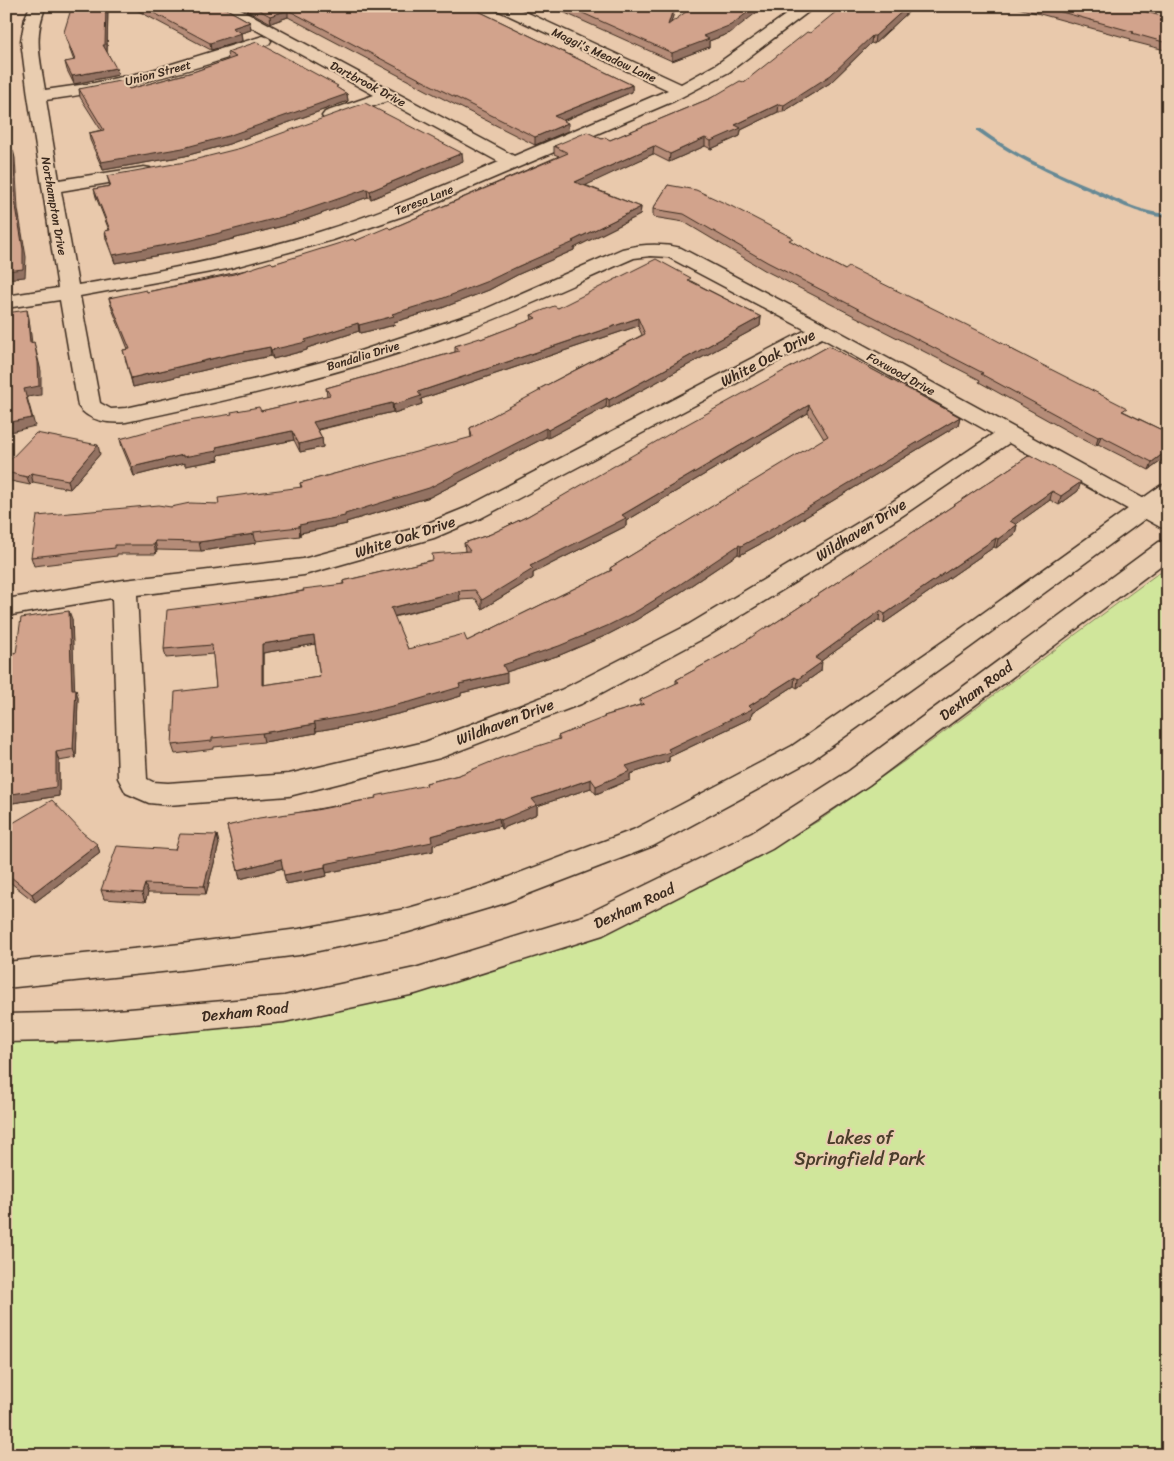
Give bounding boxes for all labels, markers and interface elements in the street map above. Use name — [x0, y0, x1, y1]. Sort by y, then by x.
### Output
street label: Maggi's Meadow Lane — [548, 21, 660, 89]
street label: Union Street — [122, 54, 194, 92]
street label: Dartbrook Drive — [326, 55, 410, 113]
street label: Northampton Drive — [34, 155, 74, 257]
street label: Teresa Lane — [391, 178, 457, 222]
street label: White Oak Drive — [716, 322, 821, 394]
street label: Bandalia Drive — [324, 334, 402, 377]
street label: Foxwood Drive — [863, 346, 939, 402]
street label: Wildhaven Drive — [810, 491, 912, 568]
street label: White Oak Drive — [351, 508, 459, 566]
street label: Dexham Road — [933, 654, 1019, 728]
street label: Wildhaven Drive — [452, 691, 558, 753]
street label: Dexham Road — [589, 875, 680, 936]
street label: Dexham Road — [200, 994, 291, 1029]
park label: Lakes of Springfield Park — [795, 1122, 926, 1175]

